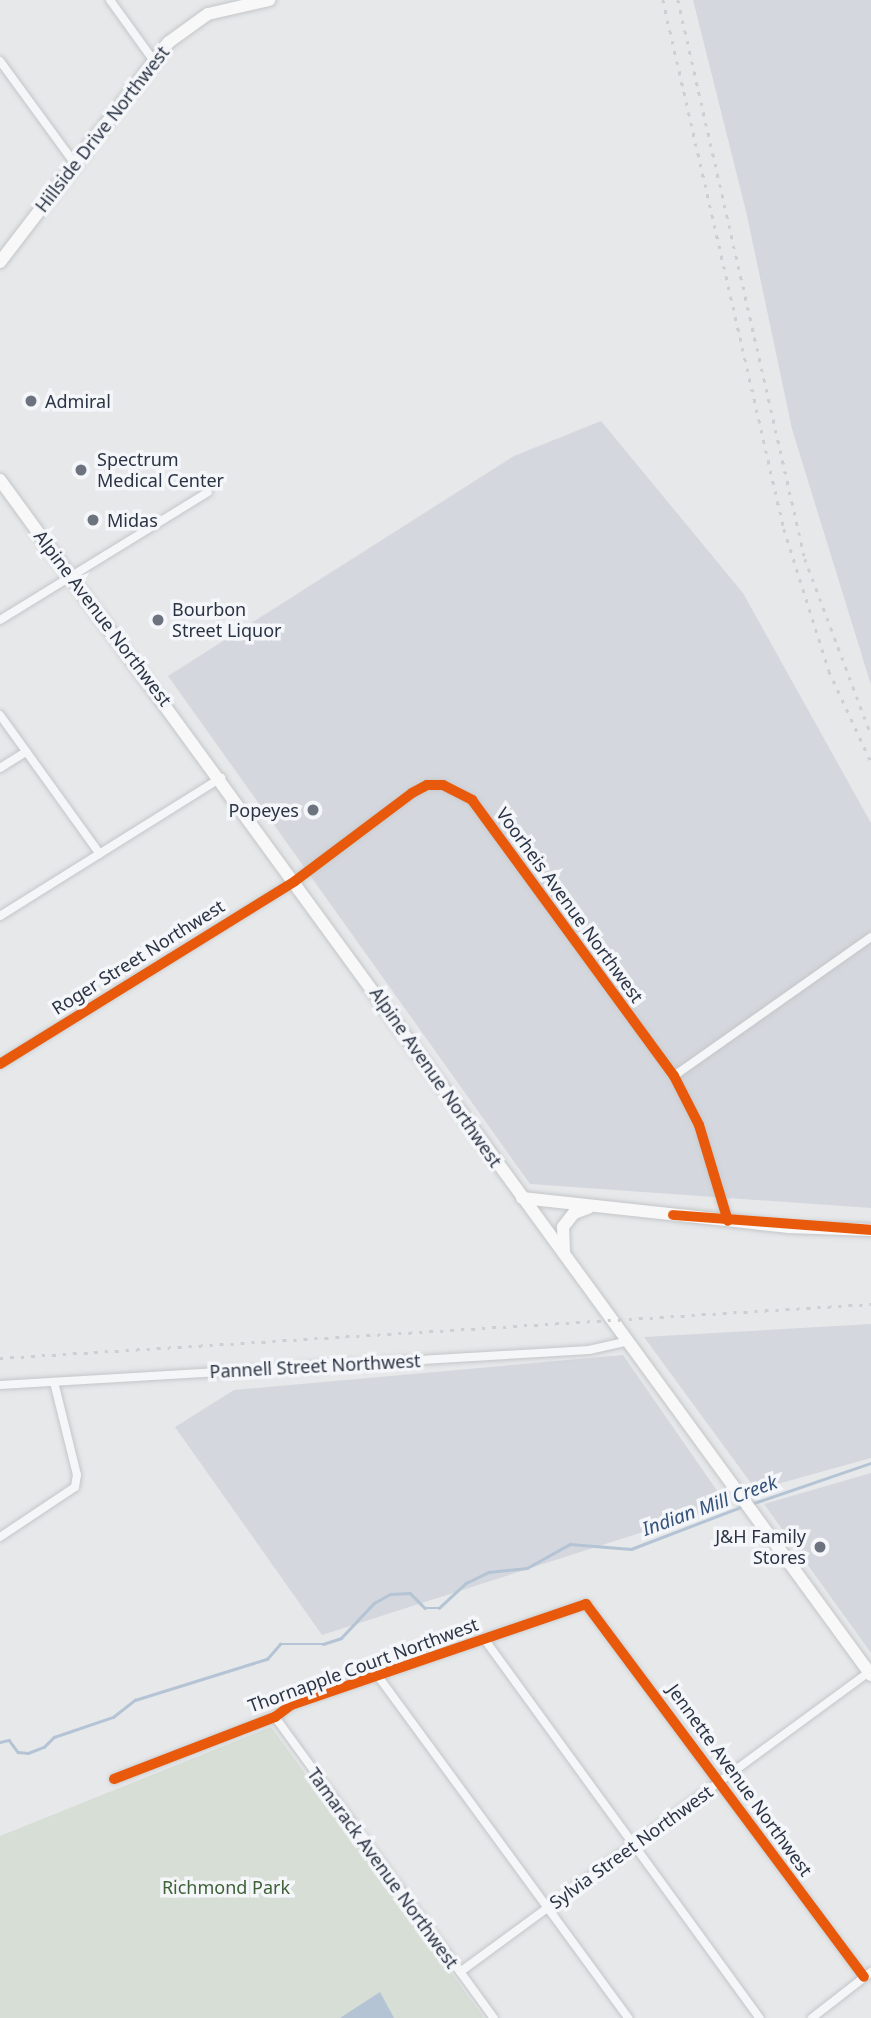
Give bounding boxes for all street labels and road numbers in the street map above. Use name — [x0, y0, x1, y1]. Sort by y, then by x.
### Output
street label: Hillside Drive Northwest — [30, 42, 174, 216]
street label: Alpine Avenue Northwest — [30, 526, 176, 710]
street label: Voorheis Avenue Northwest — [492, 803, 648, 1007]
street label: Roger Street Northwest — [48, 895, 228, 1019]
street label: Alpine Avenue Northwest — [366, 983, 506, 1171]
street label: Pannell Street Northwest — [209, 1350, 421, 1382]
street label: Thornapple Court Northwest — [245, 1613, 481, 1717]
street label: Jennette Avenue Northwest — [663, 1680, 817, 1880]
street label: Tamarack Avenue Northwest — [303, 1764, 463, 1972]
street label: Sylvia Street Northwest — [545, 1781, 717, 1913]

